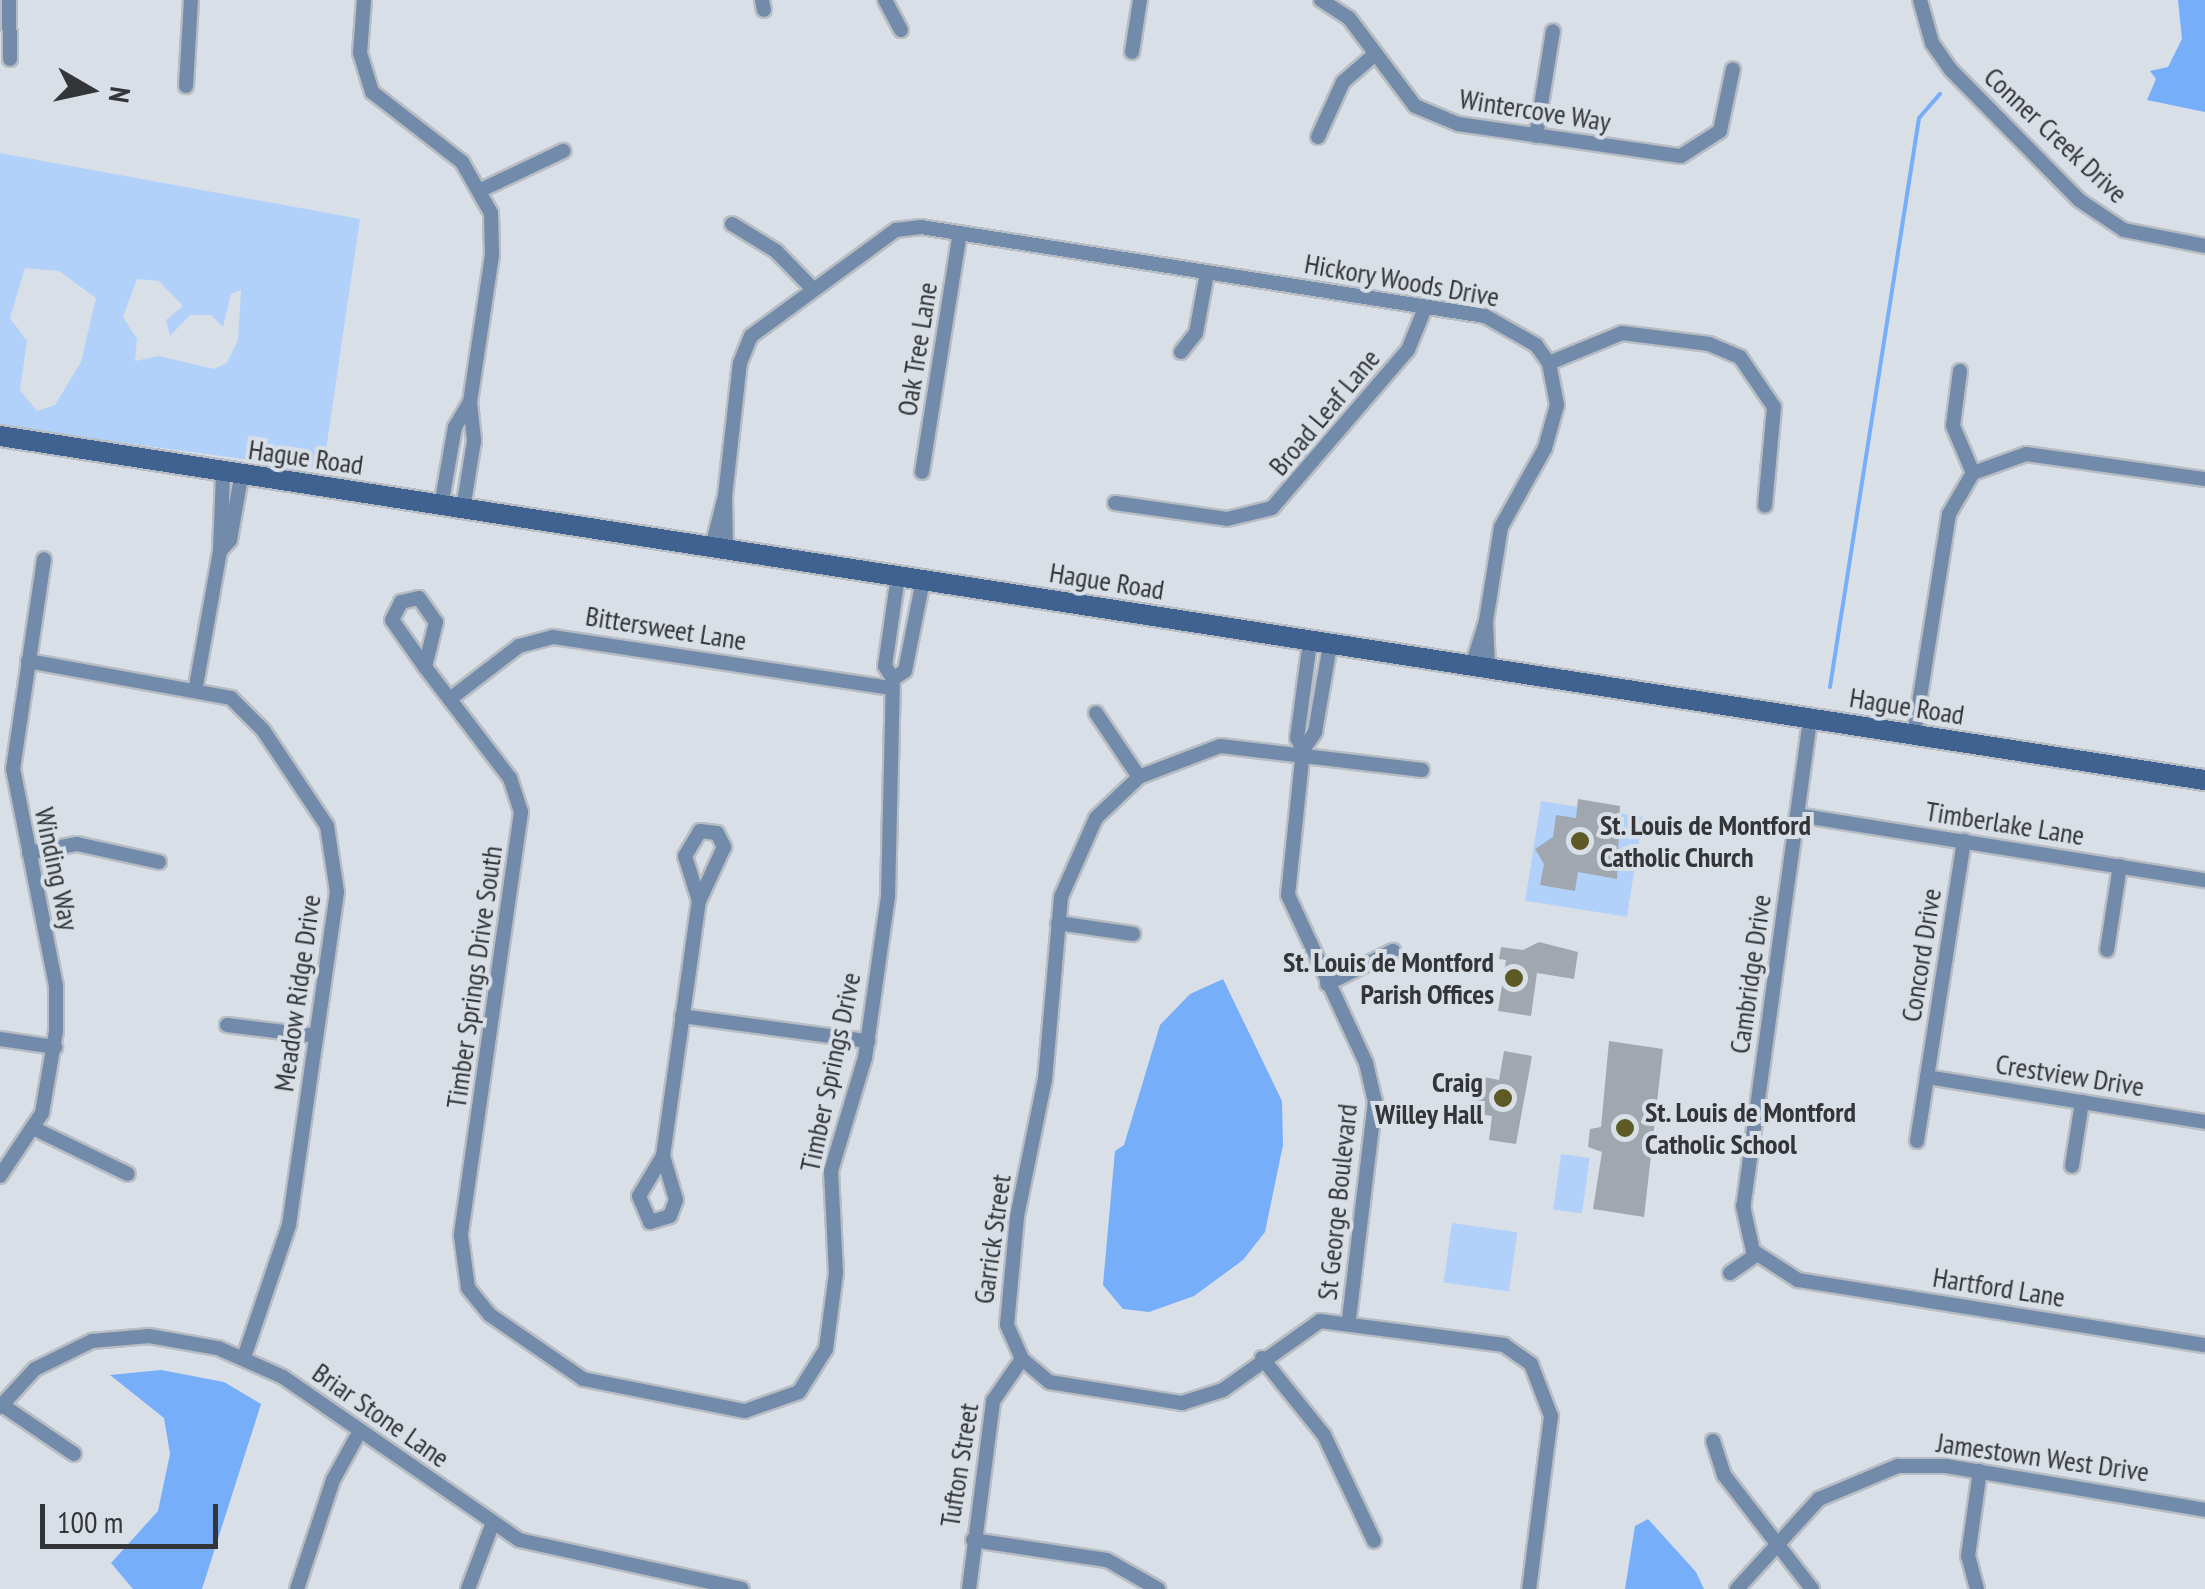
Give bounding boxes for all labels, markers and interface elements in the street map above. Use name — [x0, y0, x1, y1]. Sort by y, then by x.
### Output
north arrow — [40, 40, 140, 140]
street label: Conner Creek Drive — [1977, 60, 2135, 210]
street label: Wintercove Way — [1457, 81, 1613, 139]
text: N — [101, 84, 140, 105]
street label: Hickory Woods Drive — [1301, 246, 1503, 314]
street label: Oak Tree Lane — [890, 279, 944, 419]
street label: Broad Leaf Lane — [1261, 342, 1387, 482]
street label: Hague Road — [246, 432, 366, 482]
street label: Hague Road — [1047, 555, 1167, 607]
street label: Bittersweet Lane — [583, 599, 749, 657]
street label: Hague Road — [1847, 680, 1967, 732]
street label: Timberlake Lane — [1923, 794, 2087, 852]
street label: Winding Way — [28, 804, 86, 934]
place label: St. Louis de Montford Catholic Church — [1600, 808, 1813, 874]
marker: St. Louis de Montford Catholic Church — [1569, 830, 1591, 852]
street label: Timber Springs Drive South — [439, 843, 509, 1111]
street label: Concord Drive — [1894, 886, 1948, 1024]
street label: Meadow Ridge Drive — [267, 892, 327, 1094]
street label: Cambridge Drive — [1722, 892, 1778, 1056]
place label: St. Louis de Montford Parish Offices — [1281, 945, 1494, 1011]
marker: St. Louis de Montford Parish Offices — [1503, 967, 1525, 989]
street label: Timber Springs Drive — [792, 969, 868, 1175]
street label: Crestview Drive — [1993, 1047, 2147, 1103]
place label: Craig Willey Hall — [1374, 1065, 1483, 1131]
marker: Craig Willey Hall — [1492, 1087, 1514, 1109]
place label: St. Louis de Montford Catholic School — [1645, 1095, 1858, 1161]
street label: St George Boulevard — [1310, 1102, 1364, 1302]
marker: St. Louis de Montford Catholic School — [1614, 1117, 1636, 1139]
street label: Garrick Street — [966, 1172, 1018, 1306]
street label: Hartford Lane — [1931, 1260, 2067, 1314]
street label: Briar Stone Lane — [306, 1356, 456, 1474]
street label: Tufton Street — [933, 1401, 985, 1529]
street label: Jamestown West Drive — [1934, 1425, 2152, 1489]
scale bar — [45, 1484, 222, 1546]
text: 100 m — [57, 1502, 123, 1541]

